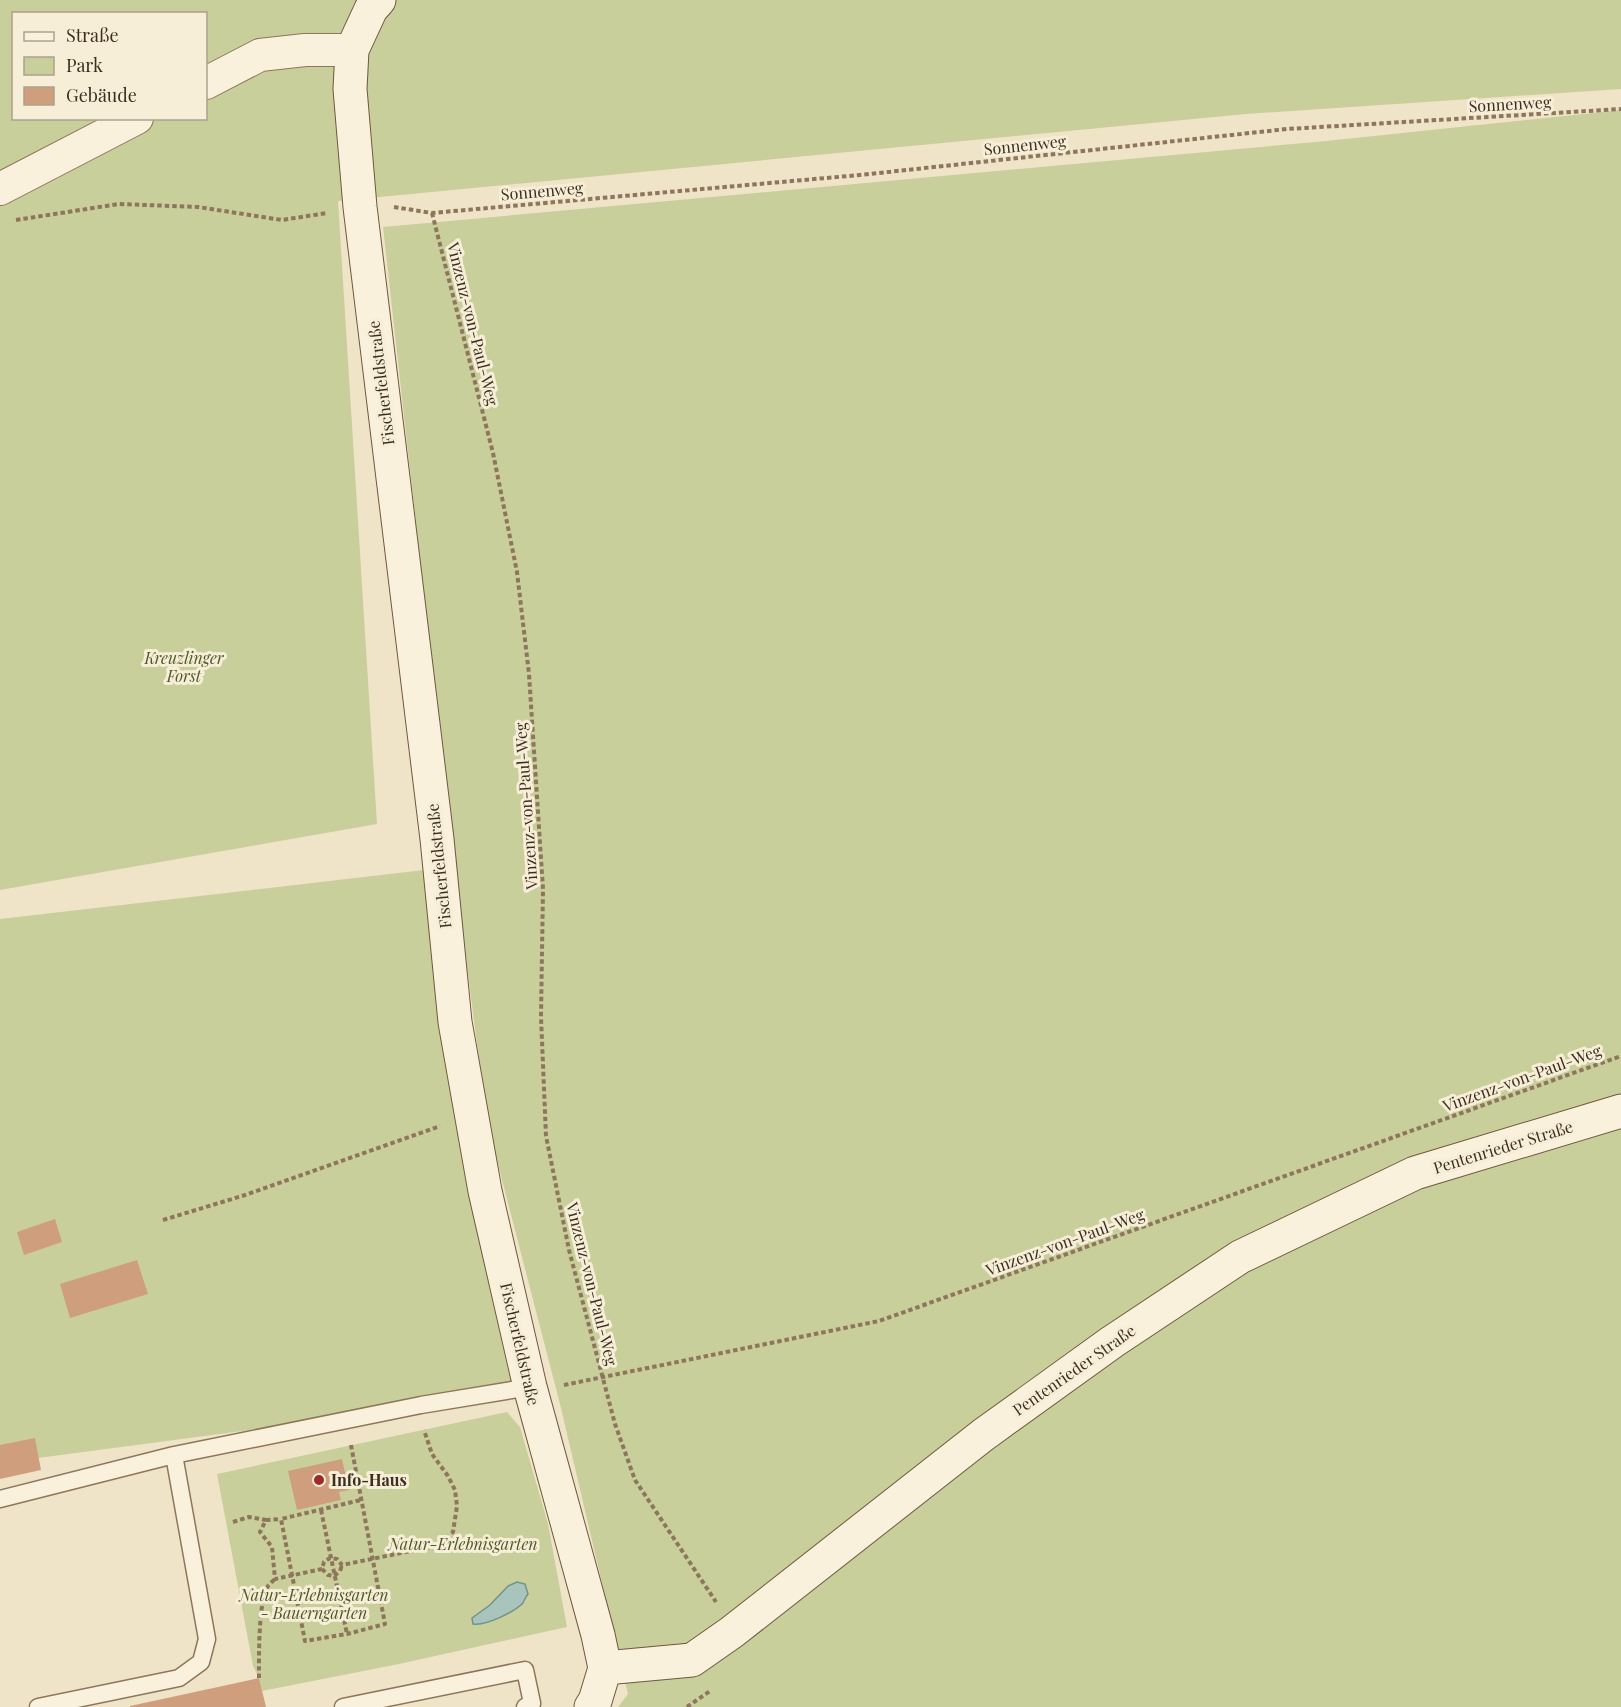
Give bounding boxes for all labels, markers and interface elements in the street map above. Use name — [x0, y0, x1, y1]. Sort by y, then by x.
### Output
legend — [12, 12, 207, 120]
text: Straße — [66, 23, 119, 47]
text: Park — [66, 53, 103, 77]
text: Gebäude — [66, 83, 137, 107]
street label: Sonnenweg — [1468, 91, 1552, 116]
street label: Sonnenweg — [983, 130, 1068, 159]
street label: Sonnenweg — [500, 176, 585, 205]
street label: Vinzenz-von-Paul-Weg — [443, 239, 504, 408]
street label: Fischerfeldstraße — [362, 320, 399, 447]
park label: Kreuzlinger Forst — [143, 647, 225, 686]
street label: Vinzenz-von-Paul-Weg — [509, 721, 542, 891]
street label: Fischerfeldstraße — [422, 803, 456, 930]
street label: Vinzenz-von-Paul-Weg — [1439, 1039, 1605, 1116]
street label: Pentenrieder Straße — [1430, 1115, 1575, 1178]
street label: Vinzenz-von-Paul-Weg — [562, 1199, 623, 1368]
street label: Vinzenz-von-Paul-Weg — [982, 1203, 1148, 1280]
street label: Fischerfeldstraße — [496, 1280, 545, 1407]
street label: Pentenrieder Straße — [1008, 1319, 1139, 1420]
place label: Info-Haus — [331, 1469, 407, 1490]
marker: Info-Haus — [312, 1473, 326, 1487]
park label: Natur-Erlebnisgarten — [386, 1533, 538, 1554]
park label: Natur-Erlebnisgarten - Bauerngarten — [237, 1584, 389, 1623]

